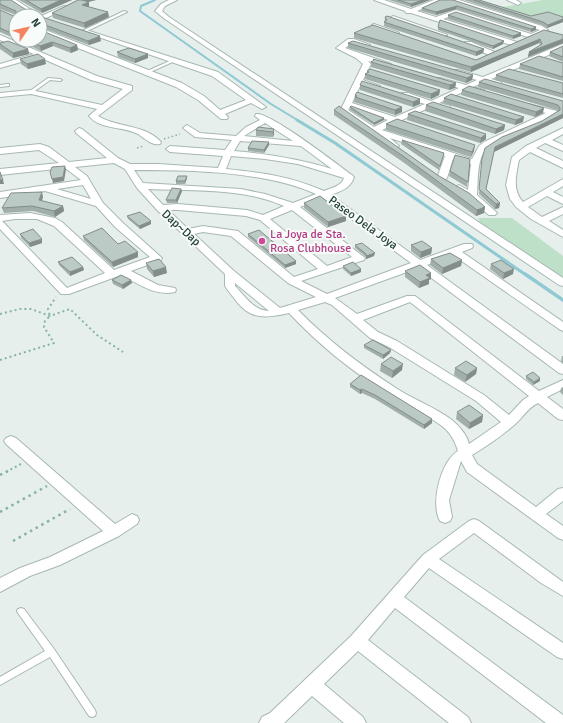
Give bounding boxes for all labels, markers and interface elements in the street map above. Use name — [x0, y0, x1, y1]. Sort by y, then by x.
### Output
north arrow — [8, 8, 48, 48]
text: N — [28, 16, 43, 29]
street label: Paseo Dela Joya — [326, 193, 400, 253]
street label: Dap~Dap — [158, 207, 204, 249]
place label: La Joya de Sta. Rosa Clubhouse — [270, 227, 351, 256]
marker: La Joya de Sta. Rosa Clubhouse — [257, 236, 267, 246]

